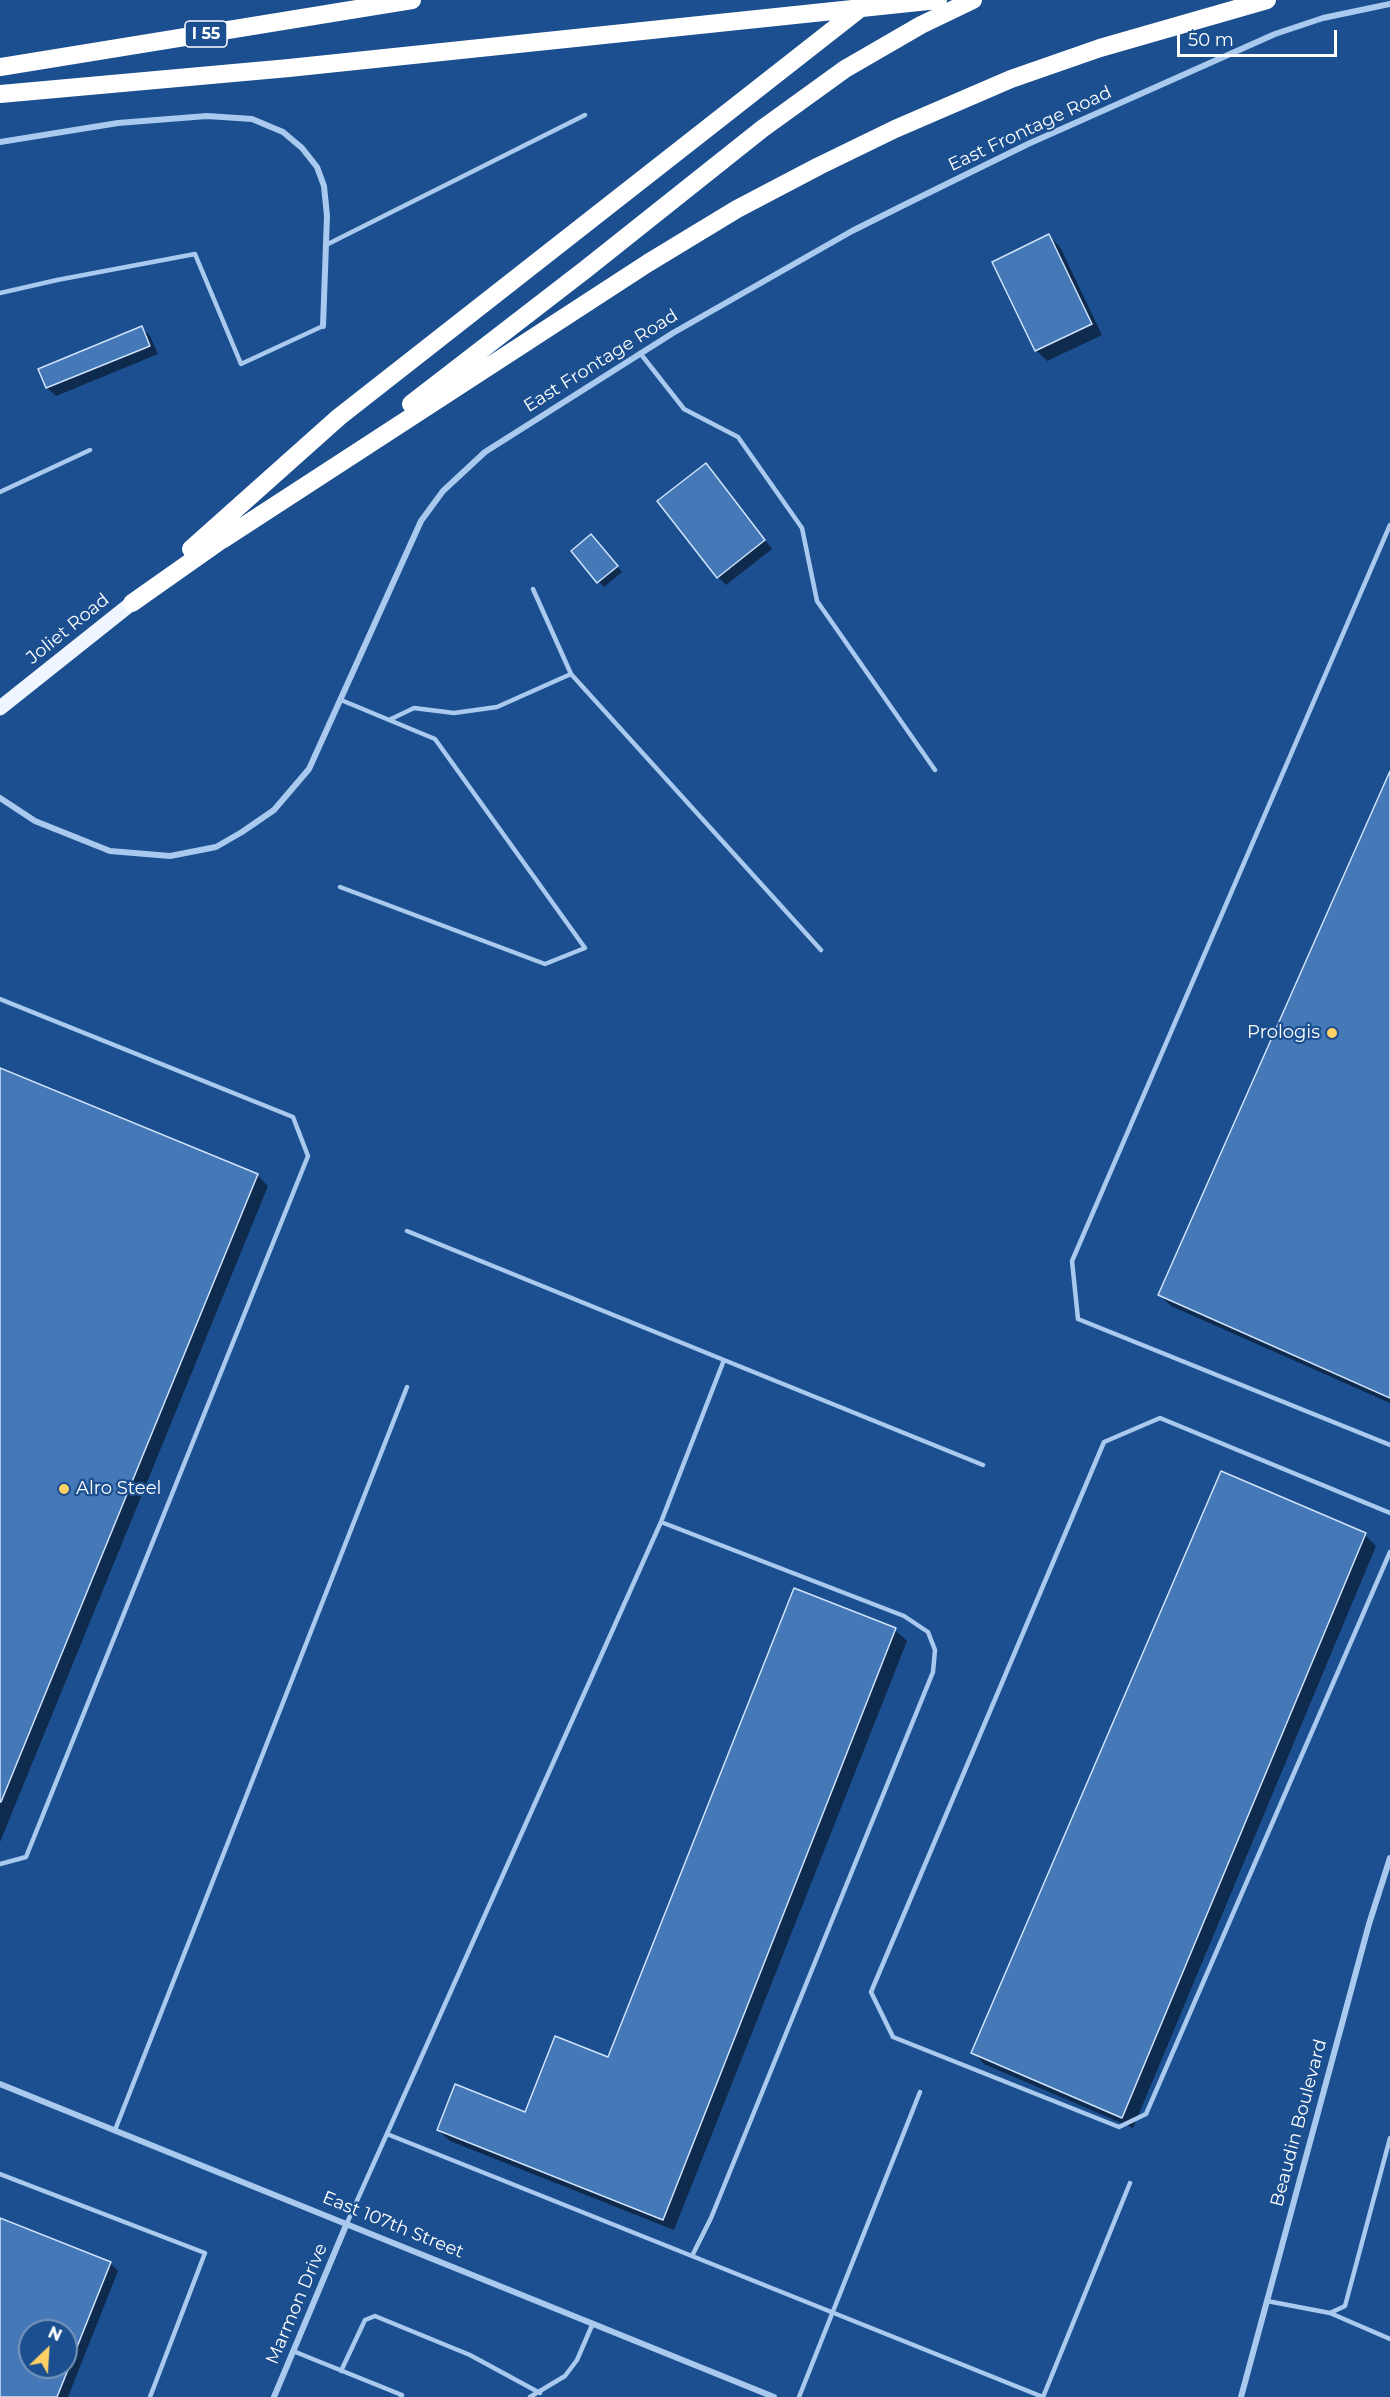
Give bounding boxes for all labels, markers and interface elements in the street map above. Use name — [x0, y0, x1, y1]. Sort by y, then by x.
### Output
scale bar — [1180, 18, 1340, 56]
road number: I 55 — [185, 21, 227, 47]
text: 50 m — [1188, 29, 1234, 51]
street label: East Frontage Road — [945, 82, 1115, 176]
street label: East Frontage Road — [520, 305, 682, 417]
street label: Joliet Road — [22, 589, 114, 669]
place label: Prologis — [1247, 1022, 1320, 1044]
marker: Prologis — [1325, 1026, 1339, 1040]
place label: Alro Steel — [76, 1478, 161, 1500]
marker: Alro Steel — [57, 1482, 71, 1496]
street label: Beaudin Boulevard — [1266, 2037, 1332, 2209]
street label: East 107th Street — [319, 2187, 467, 2263]
street label: Marmon Drive — [262, 2240, 332, 2368]
north arrow — [18, 2319, 78, 2379]
text: N — [45, 2323, 65, 2345]

